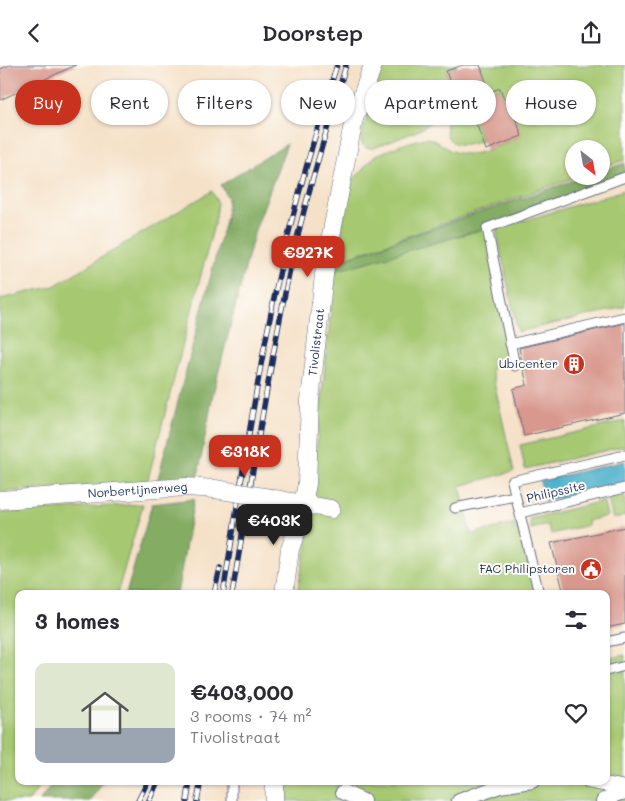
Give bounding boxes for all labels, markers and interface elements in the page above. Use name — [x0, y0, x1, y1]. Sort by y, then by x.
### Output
text: Doorstep — [262, 18, 363, 47]
icon: back — [20, 19, 48, 47]
icon: share — [577, 19, 605, 47]
chip: Buy — [15, 80, 81, 125]
chip: Rent — [91, 80, 168, 125]
chip: Filters — [178, 80, 271, 125]
chip: New — [281, 80, 355, 125]
chip: Apartment — [365, 80, 496, 125]
chip: House — [506, 80, 596, 125]
north arrow — [565, 140, 610, 185]
map controls — [565, 140, 610, 185]
pin: €927K — [273, 235, 343, 278]
text: €927K — [283, 241, 333, 262]
street label: Tivolistraat — [304, 307, 327, 377]
building icon: Ubicenter — [562, 352, 586, 376]
place label: Ubicenter — [499, 355, 558, 371]
pin: €318K — [210, 435, 280, 477]
text: €318K — [220, 440, 270, 461]
street label: Philipssite — [525, 476, 587, 506]
street label: Norbertijnerweg — [87, 478, 188, 501]
pin: €403K — [239, 503, 309, 546]
text: €403K — [247, 509, 301, 530]
public building icon: FAC Philipstoren — [579, 557, 603, 581]
place label: FAC Philipstoren — [479, 560, 575, 576]
icon: filters — [562, 606, 590, 634]
text: 3 homes — [35, 607, 120, 634]
text: €403,000 — [190, 678, 293, 705]
icon: home — [75, 683, 135, 743]
icon: heart — [562, 699, 590, 727]
text: 3 rooms · 74 m² — [190, 705, 311, 726]
text: Tivolistraat — [190, 726, 281, 747]

